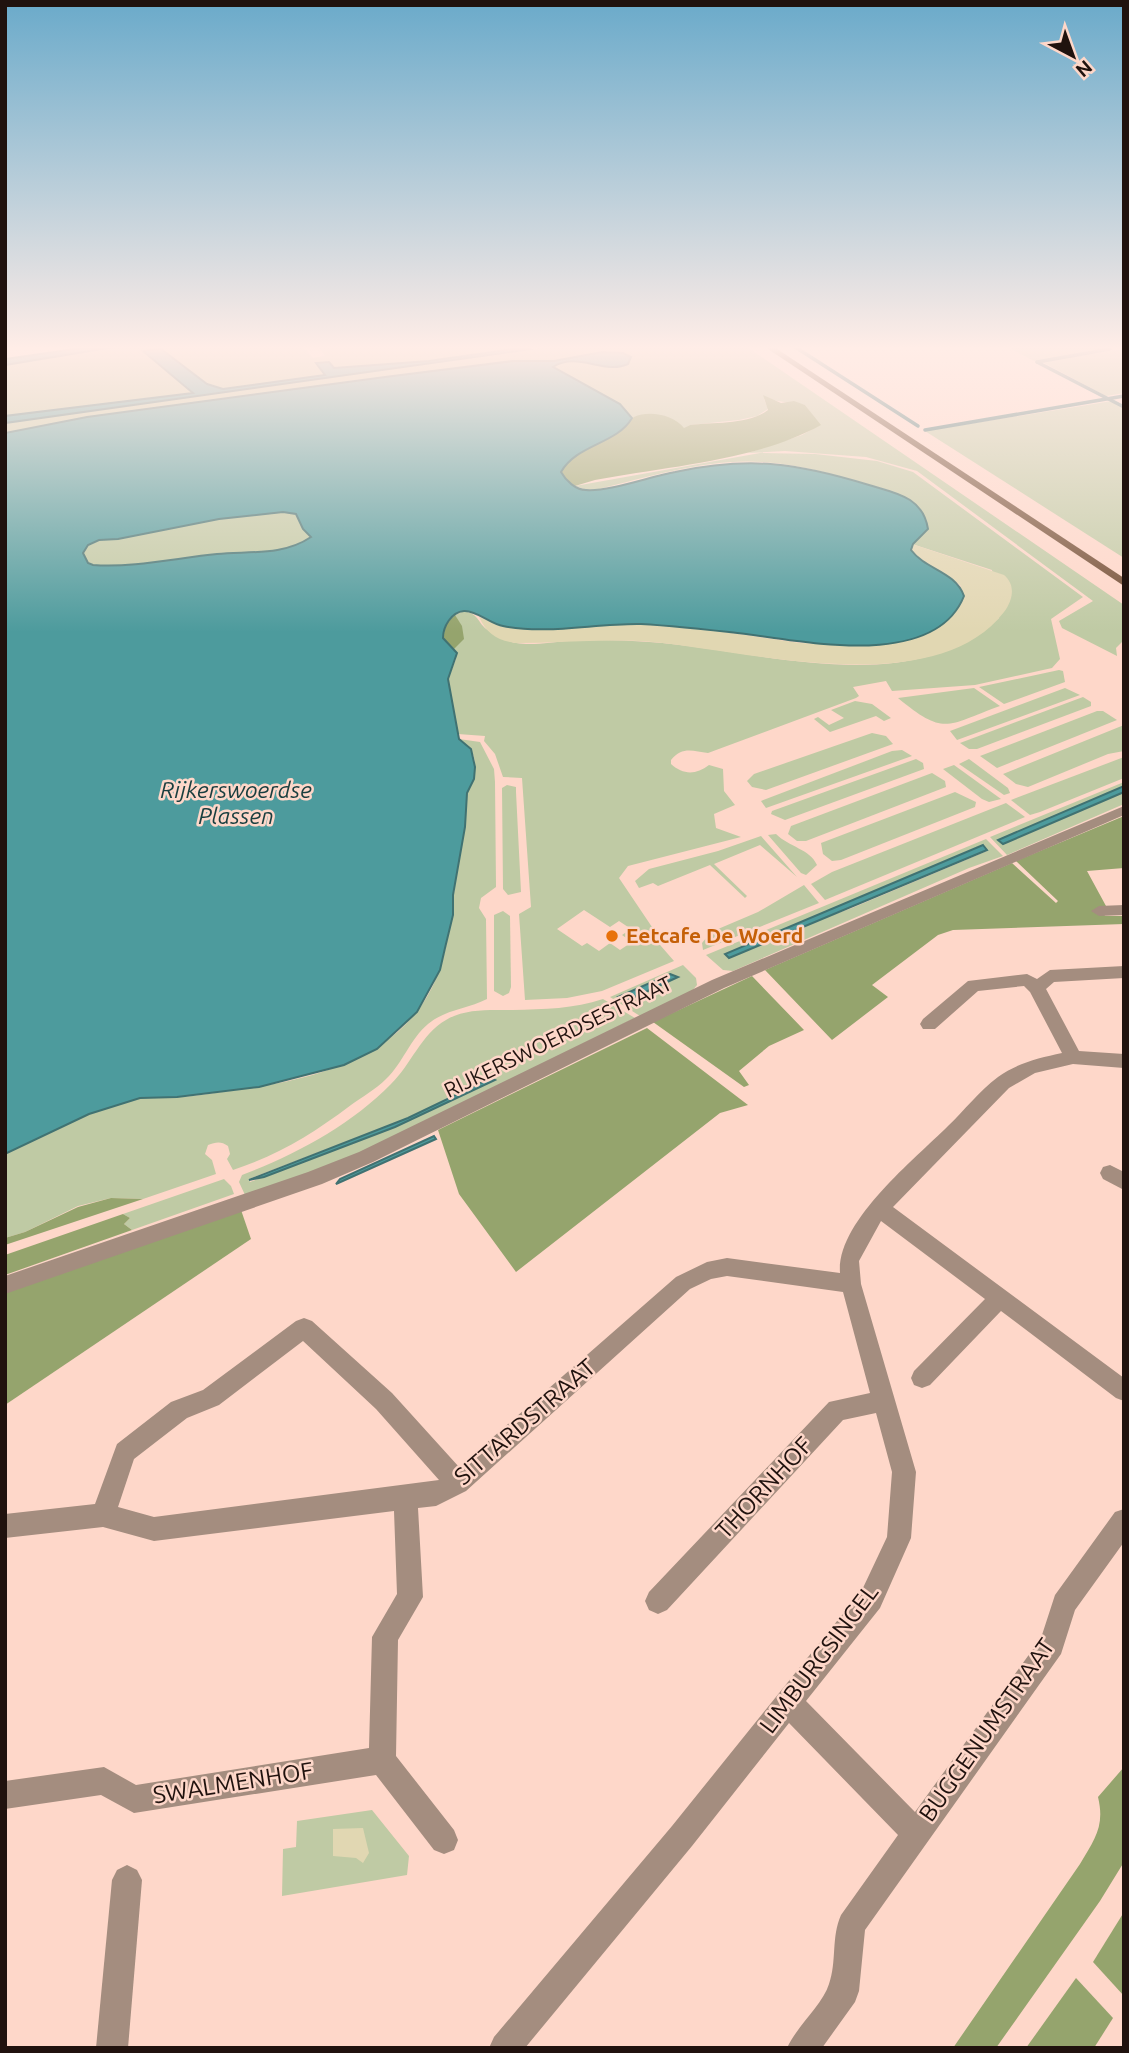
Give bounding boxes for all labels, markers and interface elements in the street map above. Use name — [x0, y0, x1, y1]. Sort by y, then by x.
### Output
north arrow — [1038, 21, 1108, 91]
text: N — [1072, 56, 1097, 82]
water label: Rijkerswoerdse Plassen — [160, 777, 312, 828]
place label: Eetcafe De Woerd — [626, 923, 803, 947]
marker: Eetcafe De Woerd — [604, 928, 620, 944]
street label: RIJKERSWOERDSESTRAAT — [440, 970, 676, 1102]
street label: SITTARDSTRAAT — [449, 1353, 601, 1490]
street label: THORNHOF — [710, 1431, 817, 1544]
street label: LIMBURGSINGEL — [754, 1579, 883, 1738]
street label: BUGGENUMSTRAAT — [913, 1633, 1060, 1826]
street label: SWALMENHOF — [151, 1757, 315, 1808]

